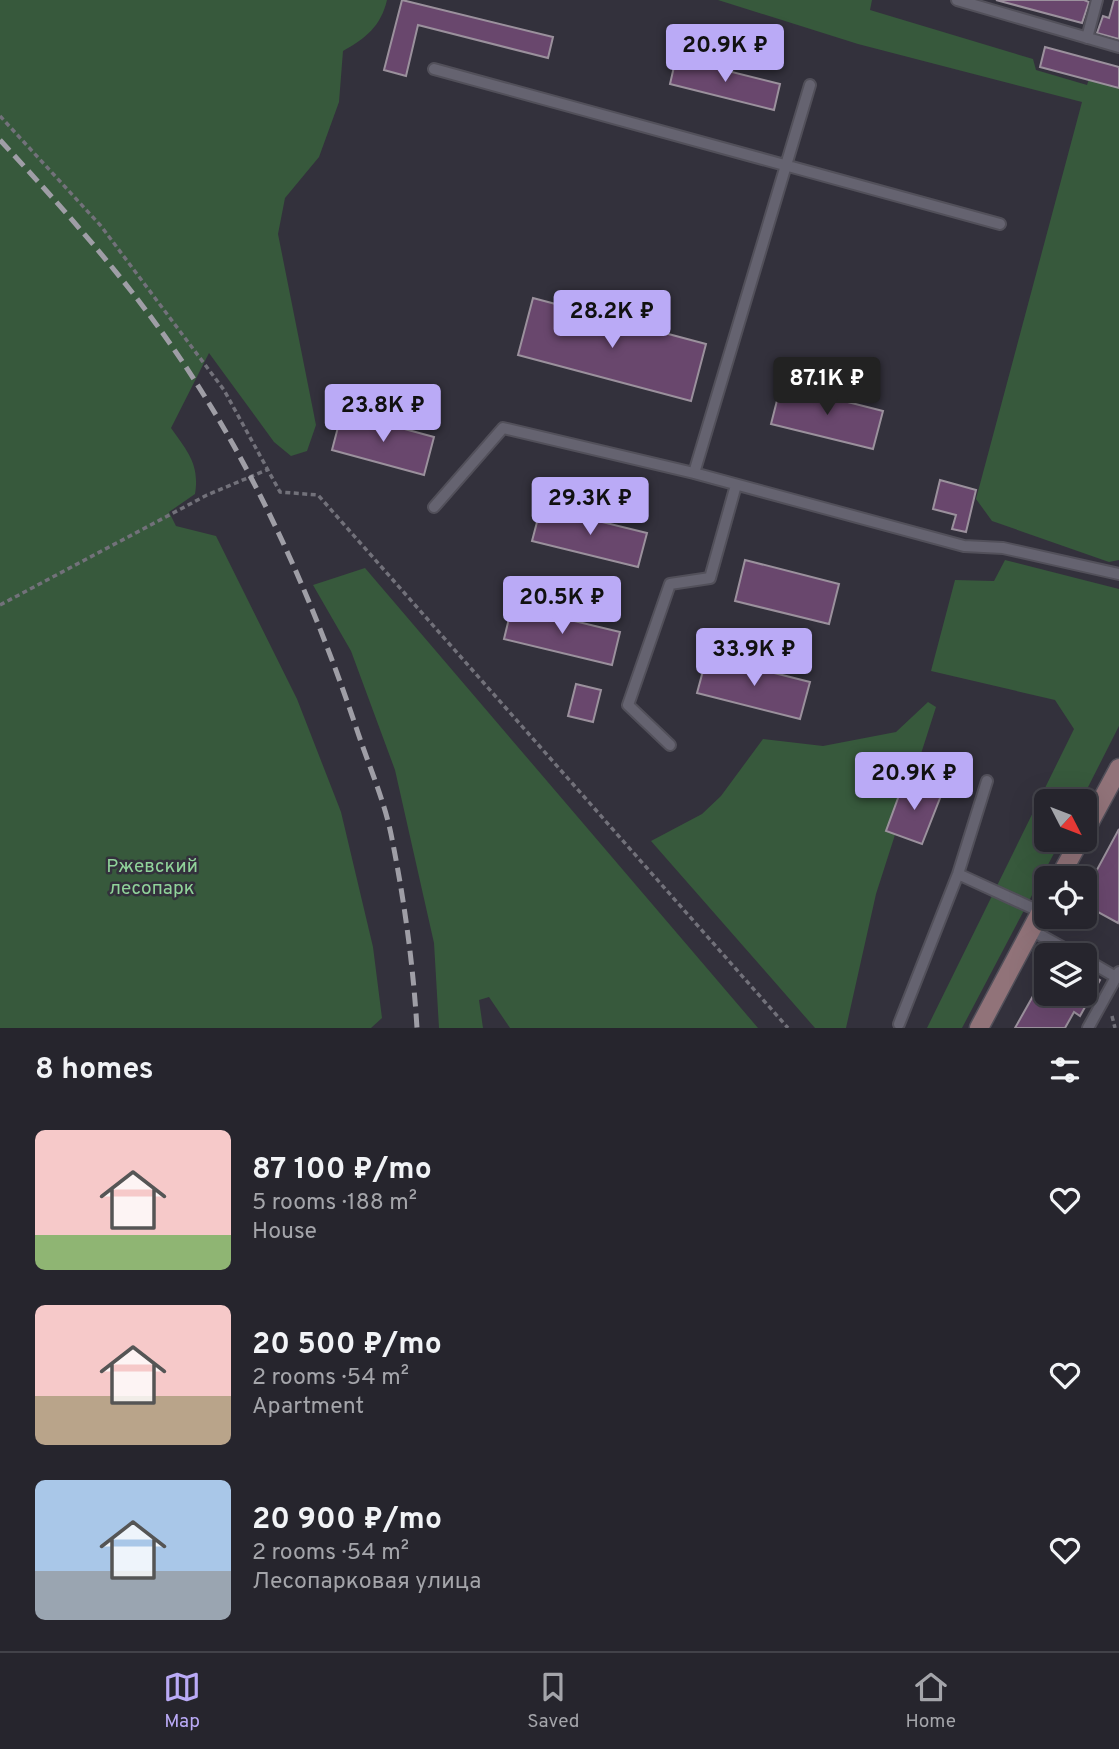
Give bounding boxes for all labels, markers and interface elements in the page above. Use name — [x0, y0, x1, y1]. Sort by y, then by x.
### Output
pin: 20.9K ₽ — [660, 24, 790, 84]
text: 20.9K ₽ — [682, 32, 768, 61]
pin: 28.2K ₽ — [547, 290, 677, 350]
text: 28.2K ₽ — [570, 298, 654, 327]
pin: 87.1K ₽ — [762, 358, 892, 417]
text: 87.1K ₽ — [789, 365, 865, 394]
pin: 23.8K ₽ — [318, 384, 448, 444]
text: 23.8K ₽ — [341, 392, 425, 421]
pin: 29.3K ₽ — [525, 477, 655, 537]
text: 29.3K ₽ — [548, 485, 632, 514]
pin: 20.5K ₽ — [497, 576, 627, 636]
text: 20.5K ₽ — [519, 584, 605, 613]
pin: 33.9K ₽ — [689, 628, 819, 688]
text: 33.9K ₽ — [712, 636, 796, 665]
pin: 20.9K ₽ — [849, 752, 979, 812]
text: 20.9K ₽ — [871, 760, 957, 789]
north arrow — [1034, 789, 1097, 852]
map controls — [1034, 789, 1097, 1006]
park label: Ржевский лесопарк — [106, 855, 198, 901]
button: locate — [1034, 866, 1097, 929]
button: layers — [1034, 943, 1097, 1006]
icon: filters — [1046, 1051, 1084, 1089]
text: 8 homes — [35, 1052, 154, 1089]
text: 87 100 ₽/mo — [252, 1152, 432, 1189]
icon: home — [91, 1158, 175, 1242]
icon: heart — [1046, 1181, 1084, 1219]
text: 5 rooms · 188 m² — [252, 1189, 417, 1218]
text: House — [252, 1218, 317, 1247]
text: 20 500 ₽/mo — [252, 1327, 442, 1364]
icon: home — [91, 1333, 175, 1417]
icon: heart — [1046, 1356, 1084, 1394]
text: 2 rooms · 54 m² — [252, 1364, 409, 1393]
text: Apartment — [252, 1393, 364, 1422]
text: 20 900 ₽/mo — [252, 1502, 442, 1539]
icon: home — [91, 1508, 175, 1592]
icon: heart — [1046, 1531, 1084, 1569]
text: 2 rooms · 54 m² — [252, 1539, 409, 1568]
text: Лесопарковая улица — [252, 1568, 481, 1597]
tab: Map — [163, 1668, 201, 1734]
tab: Saved — [527, 1668, 579, 1734]
tab: Home — [905, 1668, 956, 1734]

